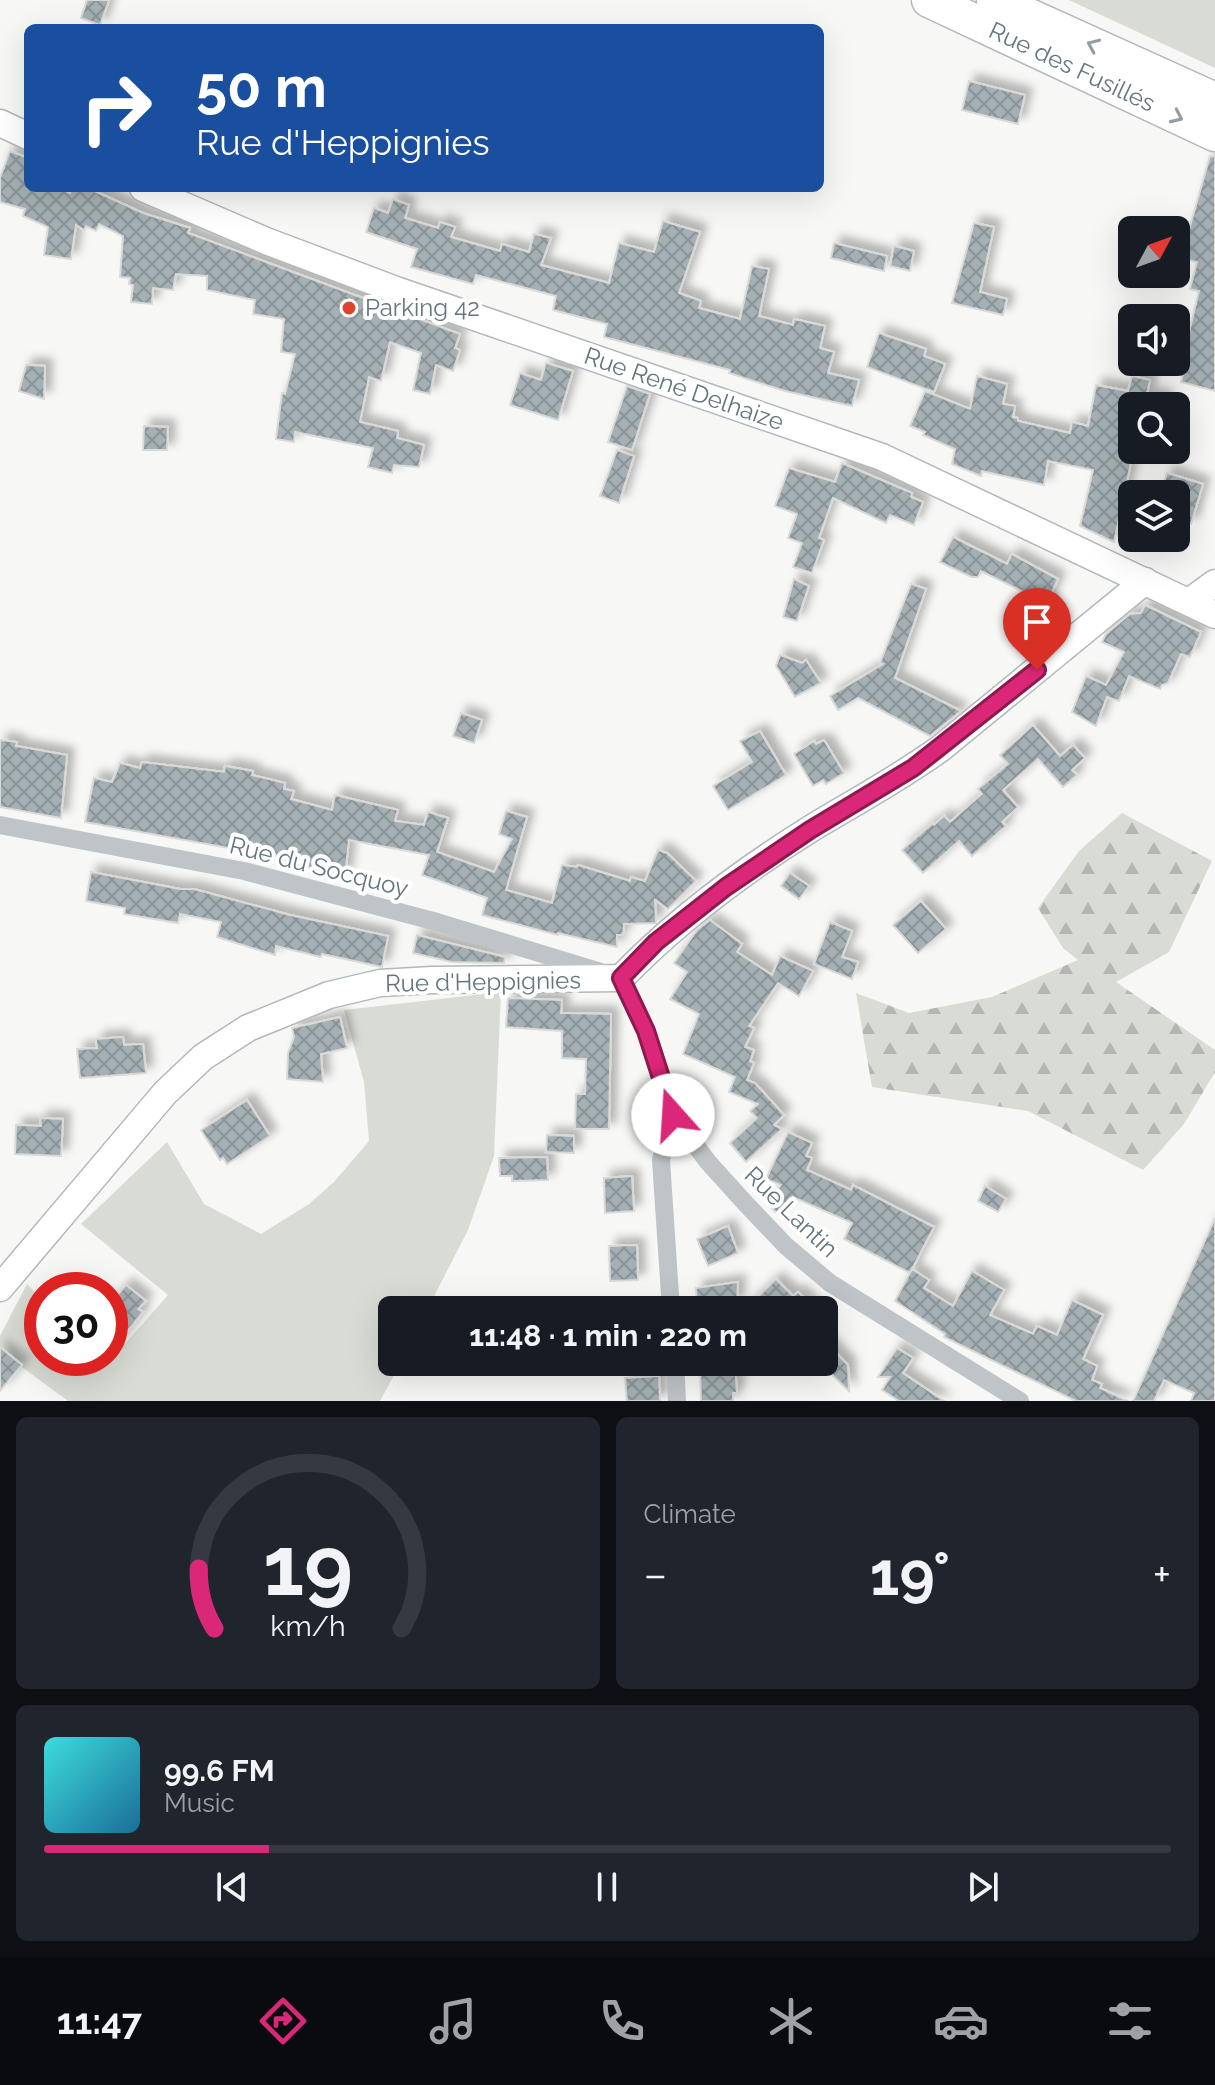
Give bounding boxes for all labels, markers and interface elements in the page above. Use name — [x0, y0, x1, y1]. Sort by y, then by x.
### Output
street label: Rue des Fusillés — [985, 15, 1160, 118]
one-way arrow — [1087, 38, 1101, 54]
text: 50 m — [196, 54, 327, 120]
icon: right — [64, 56, 168, 160]
one-way arrow — [1169, 107, 1184, 123]
text: Rue d'Heppignies — [196, 121, 490, 163]
north arrow — [1118, 216, 1190, 288]
map controls — [1118, 216, 1190, 552]
place label: Parking 42 — [365, 293, 480, 322]
marker: Parking 42 — [340, 299, 358, 317]
button: sound — [1118, 304, 1190, 376]
street label: Rue René Delhaize — [581, 341, 788, 436]
button: search — [1118, 392, 1190, 464]
button: layers — [1118, 480, 1190, 552]
pin — [1003, 588, 1071, 670]
icon: arrive — [1015, 600, 1059, 644]
street label: Rue du Socquoy — [227, 830, 411, 903]
street label: Rue d'Heppignies — [385, 965, 581, 998]
position arrow — [631, 1073, 715, 1157]
street label: Rue Lantin — [739, 1160, 844, 1263]
speed limit sign: 30 — [24, 1272, 128, 1376]
text: 11:48 · 1 min · 220 m — [469, 1318, 747, 1353]
text: Climate — [644, 1499, 736, 1529]
text: 19 — [263, 1517, 353, 1614]
text: 19° — [870, 1539, 950, 1609]
text: − — [644, 1549, 667, 1600]
text: + — [1153, 1549, 1171, 1600]
text: km/h — [270, 1609, 345, 1643]
text: 99.6 FM — [164, 1753, 275, 1788]
text: Music — [164, 1788, 235, 1818]
icon: previous — [210, 1865, 254, 1909]
icon: pause — [585, 1865, 629, 1909]
icon: next — [961, 1865, 1005, 1909]
icon: directions — [255, 1993, 311, 2049]
icon: music — [425, 1993, 481, 2049]
icon: phone — [594, 1993, 650, 2049]
icon: climate — [763, 1993, 819, 2049]
icon: car — [933, 1993, 989, 2049]
icon: filters — [1102, 1993, 1158, 2049]
text: 11:47 — [57, 2000, 142, 2042]

